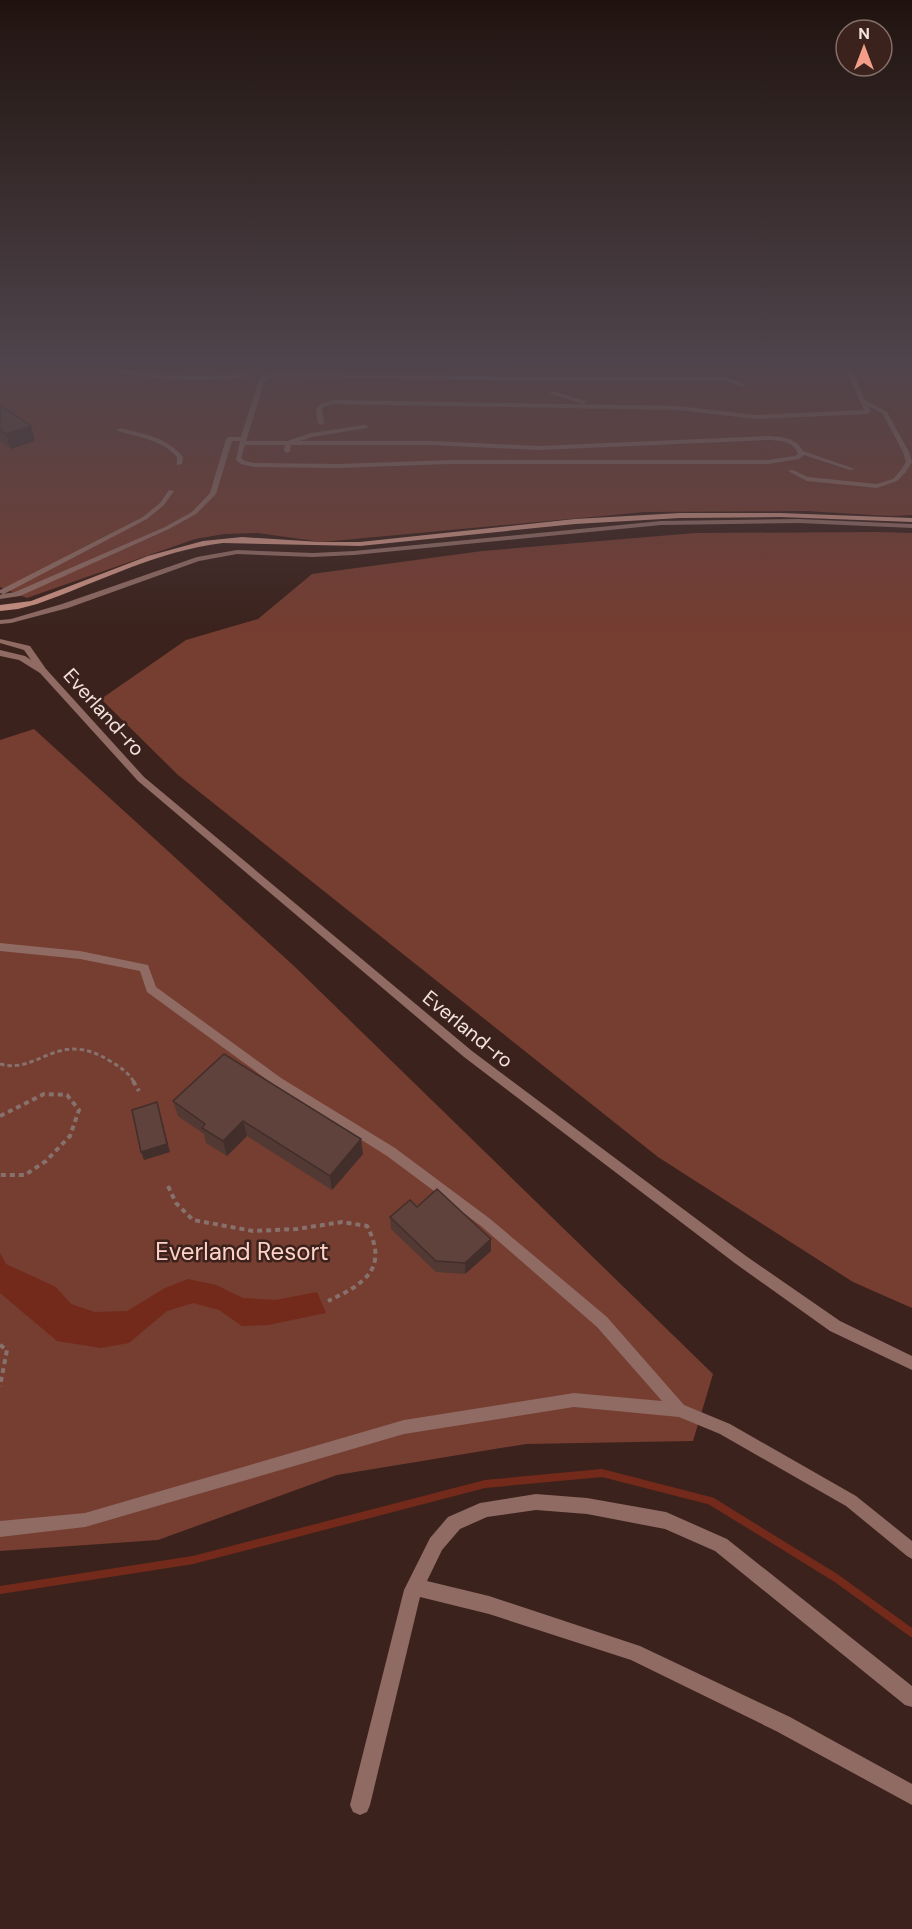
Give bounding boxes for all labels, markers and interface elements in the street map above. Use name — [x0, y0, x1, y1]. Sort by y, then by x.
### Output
north arrow — [834, 18, 894, 78]
text: N — [858, 23, 870, 44]
street label: Everland-ro — [58, 663, 150, 761]
street label: Everland-ro — [417, 985, 519, 1073]
park label: Everland Resort — [155, 1236, 329, 1267]

